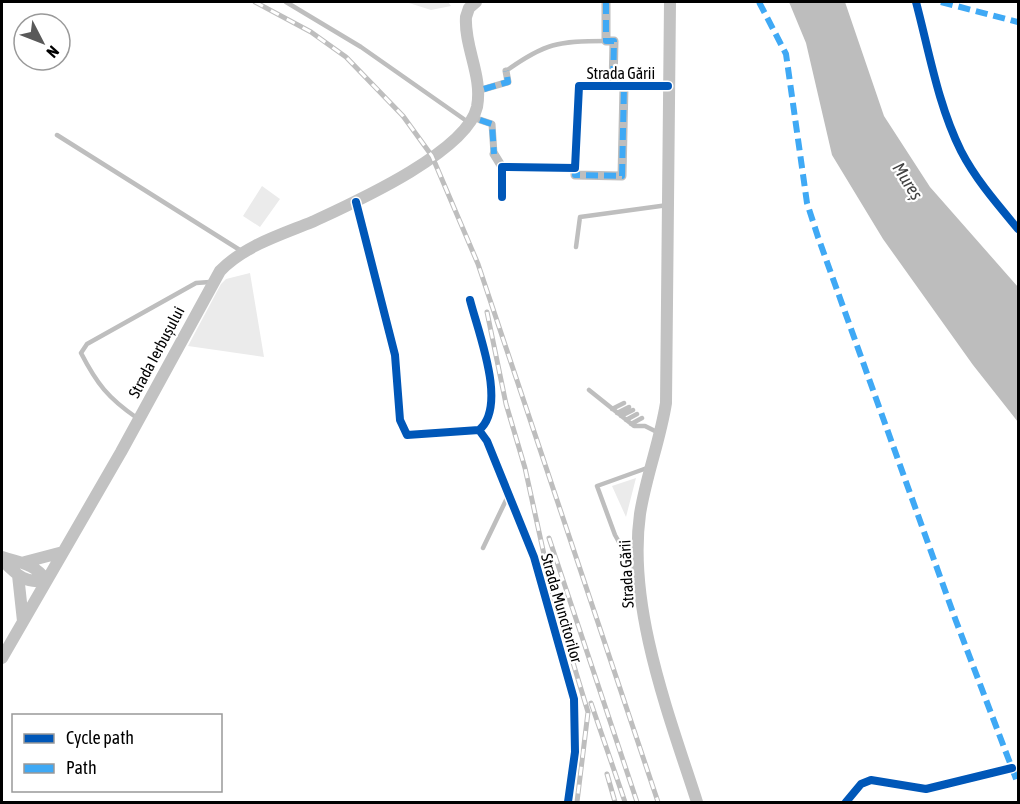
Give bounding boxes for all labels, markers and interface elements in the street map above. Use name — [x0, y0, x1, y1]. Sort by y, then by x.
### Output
north arrow — [12, 12, 72, 72]
text: N — [43, 43, 63, 62]
street label: Strada Gării — [587, 64, 655, 82]
water label: Mureș — [888, 158, 928, 204]
street label: Strada Ierbușului — [124, 303, 188, 401]
street label: Strada Gării — [615, 539, 637, 609]
street label: Strada Muncitorilor — [538, 551, 586, 665]
legend — [12, 714, 222, 792]
text: Cycle path — [66, 727, 134, 748]
text: Path — [66, 757, 97, 778]

